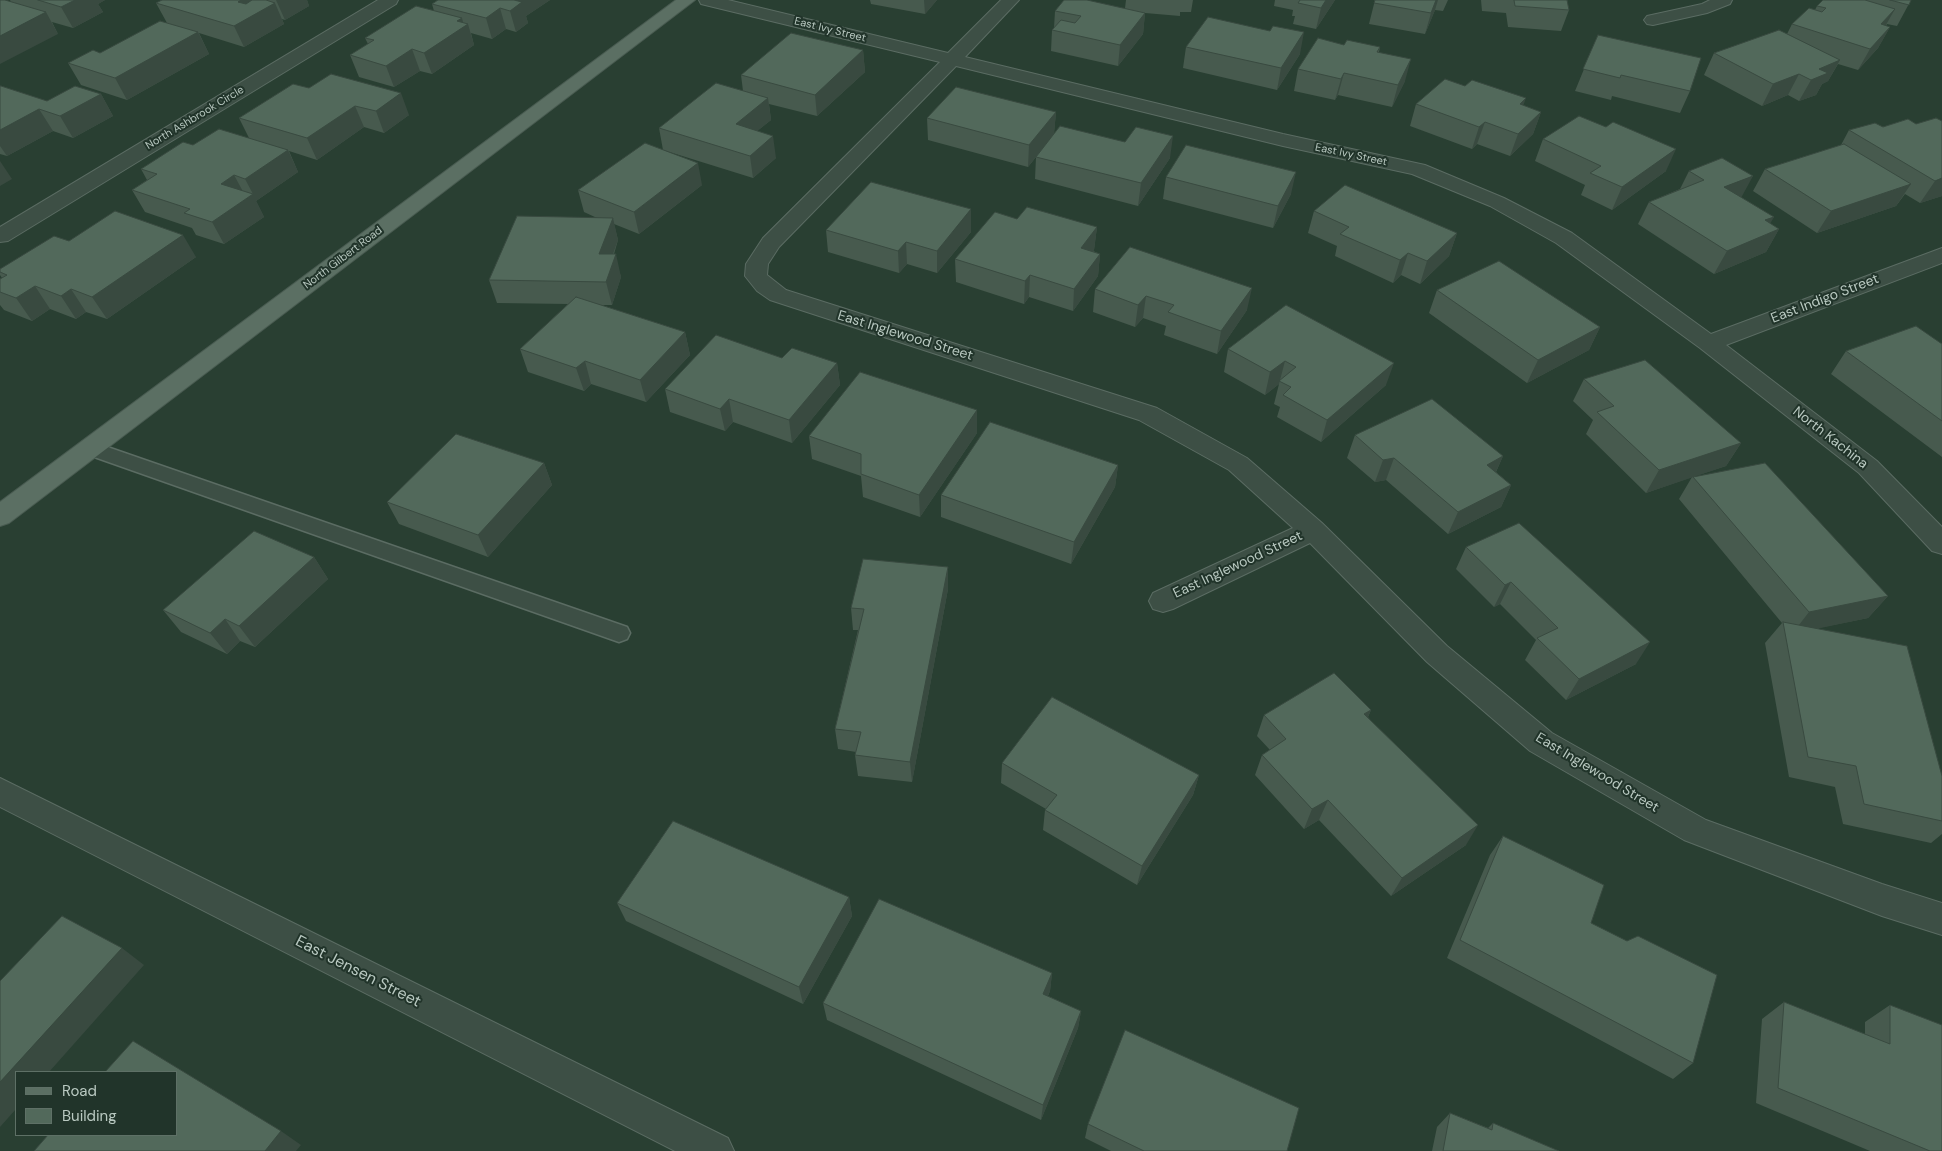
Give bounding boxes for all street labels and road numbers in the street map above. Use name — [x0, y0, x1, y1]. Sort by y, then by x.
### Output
street label: East Ivy Street — [793, 15, 867, 45]
street label: North Ashbrook Circle — [143, 83, 247, 153]
street label: East Ivy Street — [1314, 141, 1388, 169]
street label: North Gilbert Road — [301, 224, 385, 292]
street label: East Indigo Street — [1769, 271, 1881, 327]
street label: East Inglewood Street — [835, 307, 975, 365]
street label: North Kachina — [1789, 403, 1871, 473]
street label: East Inglewood Street — [1171, 528, 1305, 602]
street label: East Inglewood Street — [1532, 730, 1662, 816]
street label: East Jensen Street — [292, 932, 424, 1012]

